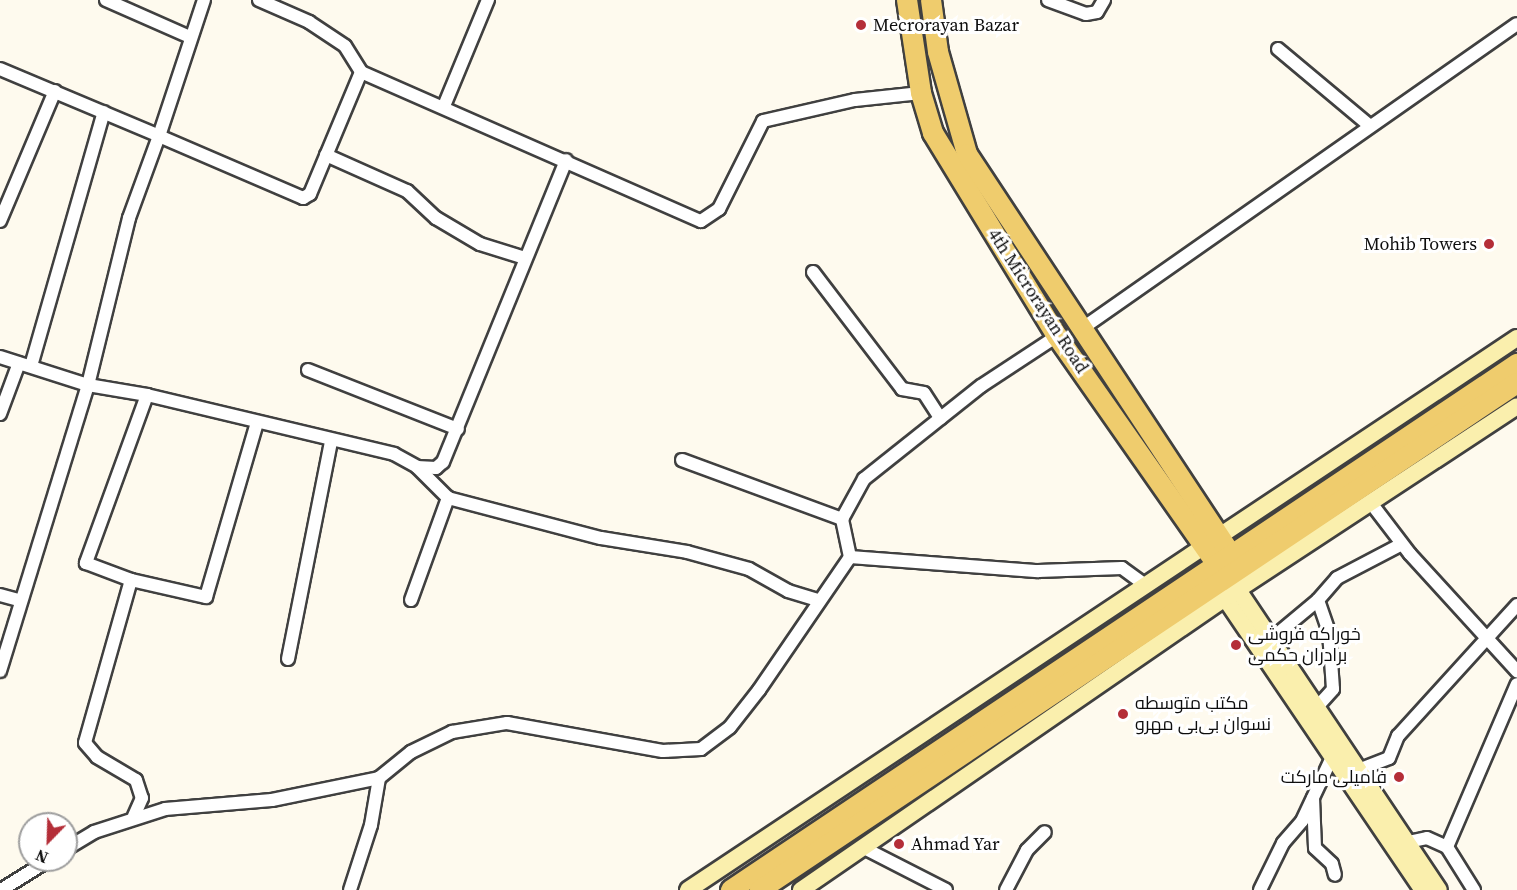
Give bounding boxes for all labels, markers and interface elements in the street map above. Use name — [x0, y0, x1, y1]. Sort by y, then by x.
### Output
place label: Mecrorayan Bazar — [873, 14, 1019, 36]
marker: Mecrorayan Bazar — [854, 18, 868, 32]
street label: 4th Microrayan Road — [983, 225, 1093, 377]
place label: Mohib Towers — [1363, 233, 1477, 255]
marker: Mohib Towers — [1482, 237, 1496, 251]
place label: خوراکه فروشی برادران حکمی — [1248, 624, 1361, 666]
marker: خوراکه فروشی برادران حکمی — [1229, 638, 1243, 652]
place label: مکتب متوسطه نسوان بی‌بی مهرو — [1135, 693, 1271, 736]
marker: مکتب متوسطه نسوان بی‌بی مهرو — [1116, 707, 1130, 721]
place label: فامیلی مارکت — [1281, 766, 1387, 788]
marker: فامیلی مارکت — [1392, 770, 1406, 784]
north arrow — [18, 812, 78, 872]
place label: Ahmad Yar — [911, 833, 1000, 855]
marker: Ahmad Yar — [892, 837, 906, 851]
text: N — [32, 844, 51, 869]

